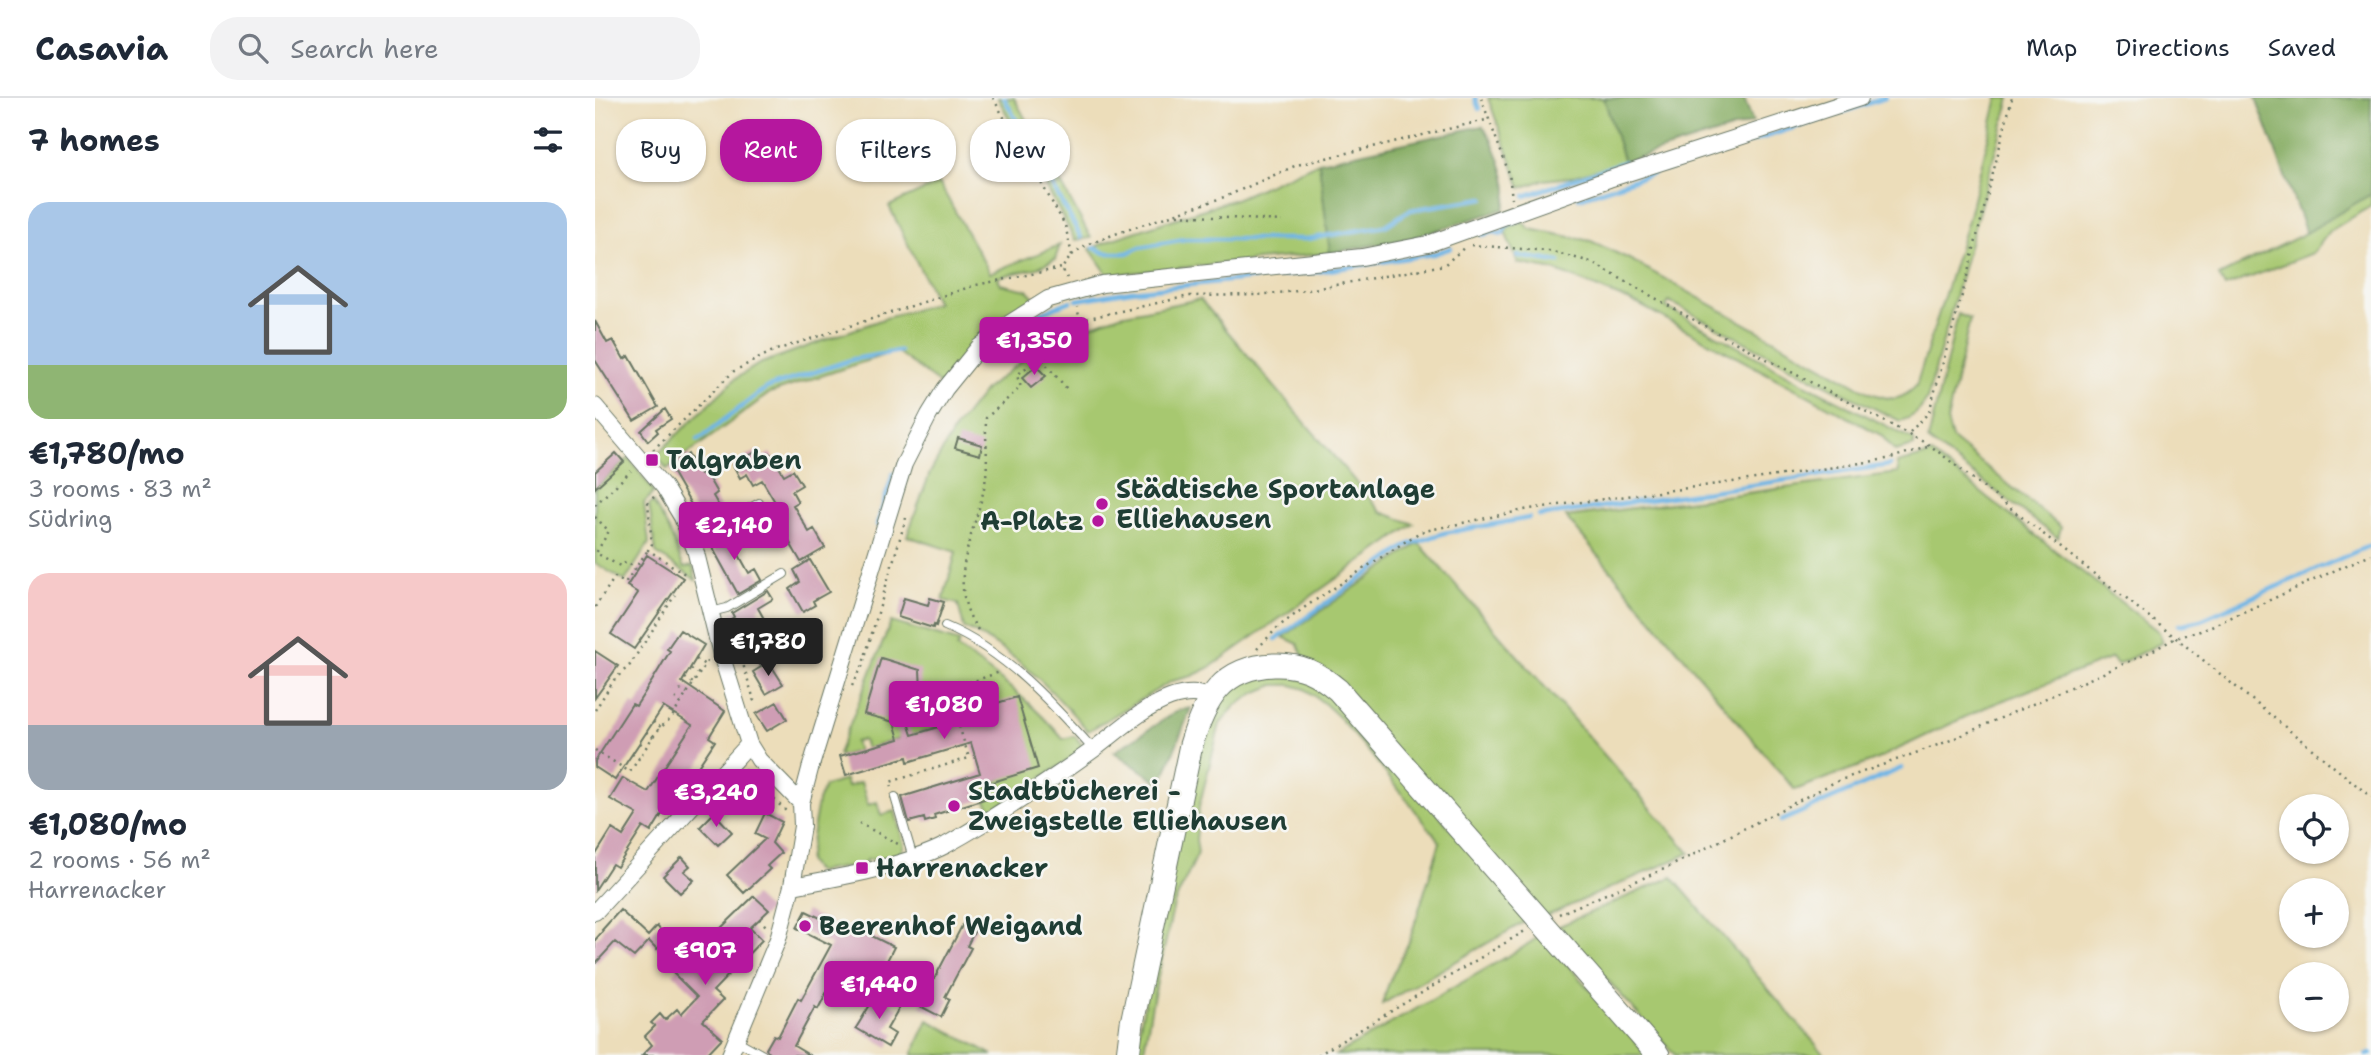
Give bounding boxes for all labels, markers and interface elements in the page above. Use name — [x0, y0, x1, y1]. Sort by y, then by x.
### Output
search box — [210, 17, 700, 80]
text: Casavia — [35, 26, 168, 71]
icon: search — [234, 29, 272, 67]
text: Search here — [290, 31, 439, 66]
text: Map — [2026, 32, 2077, 64]
text: Directions — [2115, 32, 2230, 64]
text: Saved — [2268, 32, 2336, 64]
chip: Buy — [616, 119, 706, 182]
chip: Rent — [720, 119, 822, 182]
chip: Filters — [836, 119, 956, 182]
chip: New — [970, 119, 1070, 182]
text: 7 homes — [28, 120, 160, 161]
icon: filters — [529, 121, 567, 159]
icon: home — [235, 247, 361, 373]
pin: €1,350 — [977, 317, 1091, 377]
text: €1,350 — [996, 325, 1072, 355]
text: €1,780/mo — [28, 433, 185, 474]
place label: Talgraben — [666, 442, 802, 477]
marker: Talgraben — [644, 452, 660, 468]
place label: Städtische Sportanlage Elliehausen — [1116, 471, 1435, 536]
text: 3 rooms · 83 m² — [28, 474, 212, 504]
marker: Städtische Sportanlage Elliehausen — [1094, 496, 1110, 512]
pin: €2,140 — [677, 503, 791, 562]
place label: A-Platz — [980, 503, 1084, 538]
text: Südring — [28, 504, 112, 534]
text: €2,140 — [695, 510, 773, 540]
marker: A-Platz — [1090, 513, 1106, 529]
icon: home — [235, 618, 361, 744]
pin: €1,780 — [711, 618, 825, 678]
text: €1,780 — [730, 626, 806, 656]
pin: €1,080 — [887, 682, 1001, 741]
text: €1,080 — [905, 689, 983, 719]
pin: €3,240 — [659, 770, 773, 829]
place label: Stadtbücherei - Zweigstelle Elliehausen — [968, 773, 1287, 838]
text: €3,240 — [674, 777, 758, 807]
map controls — [2279, 794, 2349, 1032]
button: locate — [2279, 794, 2349, 864]
marker: Stadtbücherei - Zweigstelle Elliehausen — [946, 798, 962, 814]
text: €1,080/mo — [28, 804, 187, 845]
text: 2 rooms · 56 m² — [28, 845, 211, 875]
place label: Harrenacker — [876, 850, 1048, 885]
marker: Harrenacker — [854, 860, 870, 876]
text: Harrenacker — [28, 875, 166, 905]
button: + — [2279, 878, 2349, 948]
place label: Beerenhof Weigand — [819, 908, 1083, 943]
marker: Beerenhof Weigand — [797, 918, 813, 934]
pin: €907 — [664, 928, 746, 987]
text: €907 — [673, 935, 737, 965]
pin: €1,440 — [822, 962, 936, 1021]
button: − — [2279, 962, 2349, 1032]
text: €1,440 — [840, 969, 918, 999]

